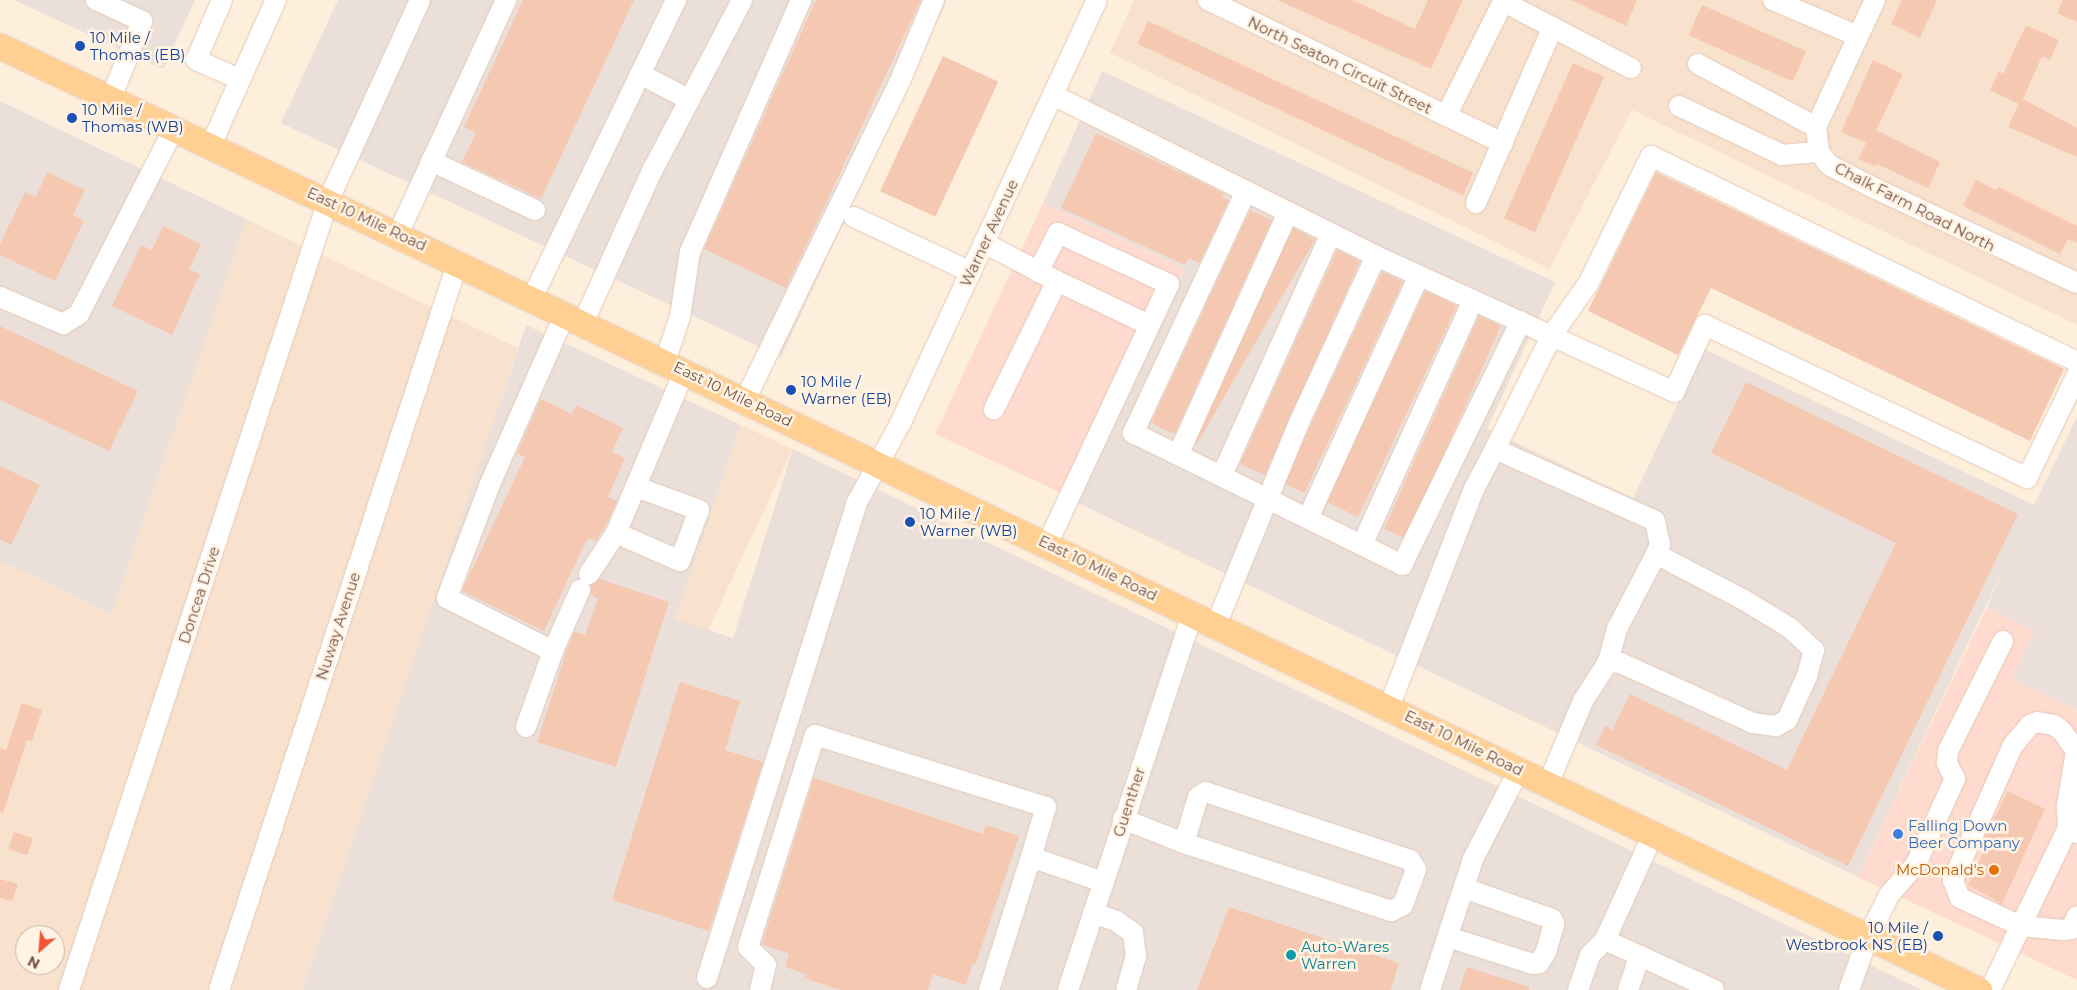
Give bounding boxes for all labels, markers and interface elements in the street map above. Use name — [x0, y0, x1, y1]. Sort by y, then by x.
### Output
street label: North Seaton Circuit Street — [1245, 13, 1435, 117]
place label: 10 Mile / Thomas (EB) — [90, 28, 185, 63]
marker: 10 Mile / Thomas (EB) — [74, 40, 86, 52]
place label: 10 Mile / Thomas (WB) — [82, 100, 184, 135]
marker: 10 Mile / Thomas (WB) — [66, 112, 78, 124]
street label: Chalk Farm Road North — [1832, 159, 1998, 255]
street label: Warner Avenue — [956, 176, 1022, 290]
street label: East 10 Mile Road — [304, 183, 430, 255]
street label: East 10 Mile Road — [671, 357, 795, 431]
place label: 10 Mile / Warner (EB) — [801, 372, 892, 407]
marker: 10 Mile / Warner (EB) — [785, 384, 797, 396]
place label: 10 Mile / Warner (WB) — [920, 504, 1017, 539]
marker: 10 Mile / Warner (WB) — [904, 516, 916, 528]
street label: East 10 Mile Road — [1036, 531, 1160, 605]
street label: Doncea Drive — [175, 544, 223, 646]
street label: Nuway Avenue — [312, 570, 364, 682]
street label: East 10 Mile Road — [1402, 706, 1526, 780]
street label: Guenther — [1109, 765, 1149, 839]
place label: Falling Down Beer Company — [1908, 816, 2020, 851]
marker: Falling Down Beer Company — [1892, 828, 1904, 840]
place label: McDonald's — [1896, 861, 1984, 879]
marker: McDonald's — [1988, 864, 2000, 876]
place label: 10 Mile / Westbrook NS (EB) — [1785, 918, 1928, 953]
north arrow — [15, 925, 65, 975]
marker: 10 Mile / Westbrook NS (EB) — [1932, 930, 1944, 942]
place label: Auto-Wares Warren — [1301, 937, 1389, 972]
marker: Auto-Wares Warren — [1285, 949, 1297, 961]
text: N — [25, 952, 43, 973]

